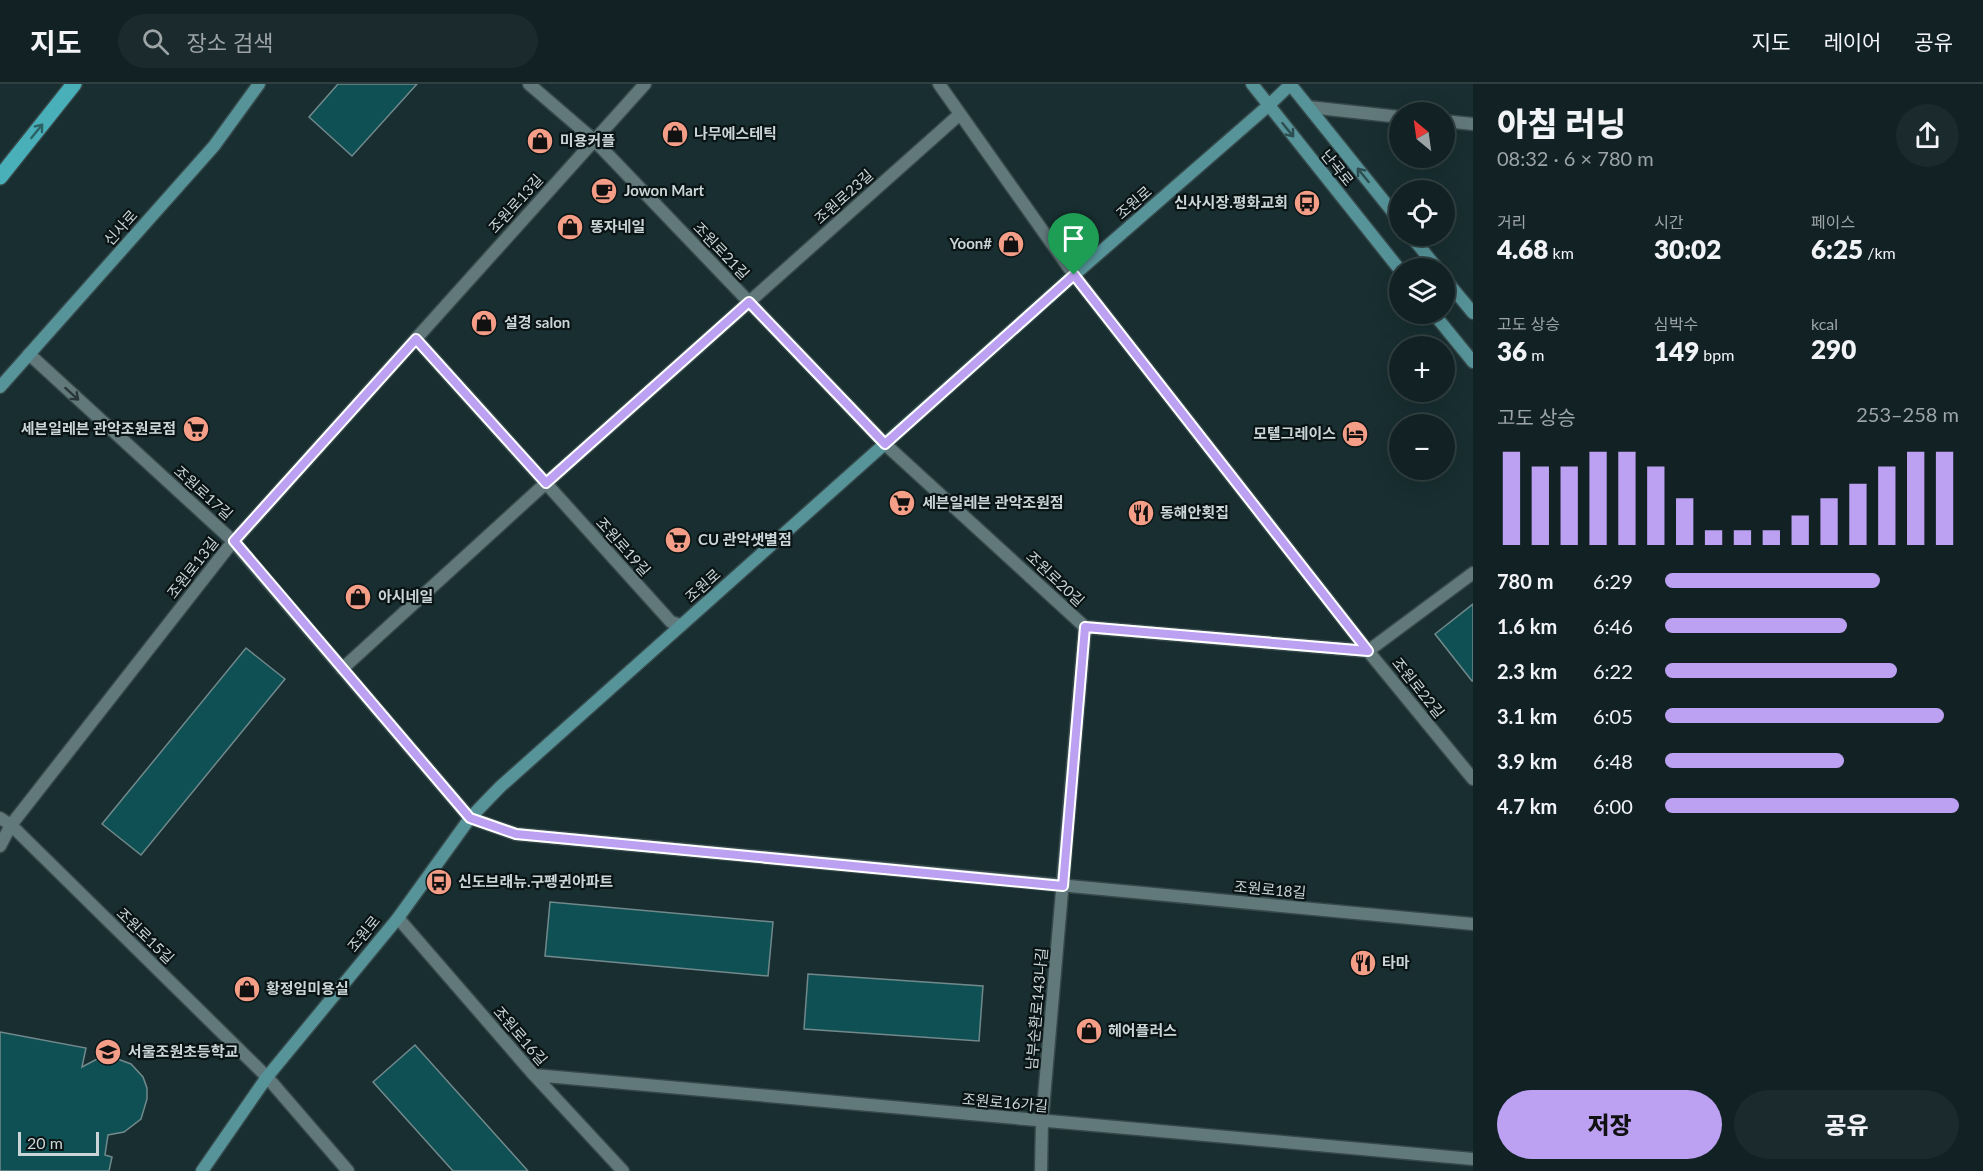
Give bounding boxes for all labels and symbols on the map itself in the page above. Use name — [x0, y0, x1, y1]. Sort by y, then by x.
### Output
north arrow — [1389, 102, 1455, 168]
shop icon: 나무에스테틱 — [660, 119, 690, 149]
one-way arrow — [1281, 122, 1294, 138]
one-way arrow — [30, 123, 43, 139]
place label: 나무에스테틱 — [694, 124, 777, 142]
shop icon: 미용커플 — [525, 126, 555, 156]
place label: 미용커플 — [560, 131, 615, 149]
street label: 난곡로 — [1318, 146, 1358, 189]
street label: 조원로23길 — [810, 165, 876, 227]
one-way arrow — [1357, 168, 1370, 184]
street label: 조원로13길 — [484, 170, 546, 236]
cafe icon: Jowon Mart — [589, 176, 619, 206]
place label: Jowon Mart — [624, 181, 705, 199]
street label: 조원로 — [1112, 182, 1155, 223]
bus stop icon: 신사시장.평화교회 — [1292, 188, 1322, 218]
place label: 신사시장.평화교회 — [1174, 193, 1288, 211]
street label: 신사로 — [100, 206, 141, 249]
shop icon: 똥자네일 — [555, 212, 585, 242]
pin — [1048, 213, 1099, 275]
place label: 똥자네일 — [590, 217, 645, 235]
street label: 조원로21길 — [690, 218, 753, 283]
shop icon: Yoon# — [996, 229, 1026, 259]
place label: Yoon# — [949, 234, 992, 252]
shop icon: 설경 salon — [469, 308, 499, 338]
place label: 설경 salon — [504, 313, 570, 331]
one-way arrow — [64, 387, 79, 401]
supermarket icon: 세븐일레븐 관악조원로점 — [181, 414, 211, 444]
place label: 세븐일레븐 관악조원로점 — [21, 419, 176, 437]
hotel icon: 모텔그레이스 — [1340, 419, 1370, 449]
place label: 모텔그레이스 — [1253, 424, 1336, 442]
street label: 조원로17길 — [171, 461, 237, 523]
supermarket icon: 세븐일레븐 관악조원점 — [887, 488, 917, 518]
place label: 세븐일레븐 관악조원점 — [922, 493, 1064, 511]
restaurant icon: 동해안횟집 — [1126, 498, 1156, 528]
place label: 동해안횟집 — [1160, 503, 1229, 521]
street label: 조원로19길 — [593, 513, 655, 579]
supermarket icon: CU 관악샛별점 — [663, 525, 693, 555]
place label: CU 관악샛별점 — [698, 530, 792, 548]
street label: 조원로13길 — [163, 533, 222, 602]
street label: 조원로20길 — [1023, 547, 1088, 610]
street label: 조원로 — [681, 565, 724, 606]
shop icon: 아시네일 — [343, 582, 373, 612]
place label: 아시네일 — [378, 587, 433, 605]
street label: 조원로22길 — [1389, 653, 1449, 721]
bus stop icon: 신도브래뉴.구펭귄아파트 — [424, 867, 454, 897]
place label: 신도브래뉴.구펭귄아파트 — [458, 872, 614, 890]
street label: 조원로18길 — [1233, 877, 1307, 901]
street label: 조원로15길 — [113, 904, 178, 967]
street label: 조원로 — [343, 912, 383, 955]
street label: 남부순환로143나길 — [1022, 947, 1050, 1071]
restaurant icon: 타마 — [1348, 948, 1378, 978]
place label: 타마 — [1382, 953, 1410, 971]
shop icon: 황정임미용실 — [232, 974, 262, 1004]
place label: 황정임미용실 — [266, 979, 349, 997]
street label: 조원로16길 — [490, 1002, 551, 1069]
shop icon: 헤어플러스 — [1074, 1016, 1104, 1046]
place label: 헤어플러스 — [1108, 1021, 1177, 1039]
school or university icon: 서울조원초등학교 — [93, 1037, 123, 1067]
place label: 서울조원초등학교 — [128, 1042, 239, 1060]
street label: 조원로16가길 — [961, 1089, 1049, 1115]
scale bar — [18, 1129, 99, 1156]

